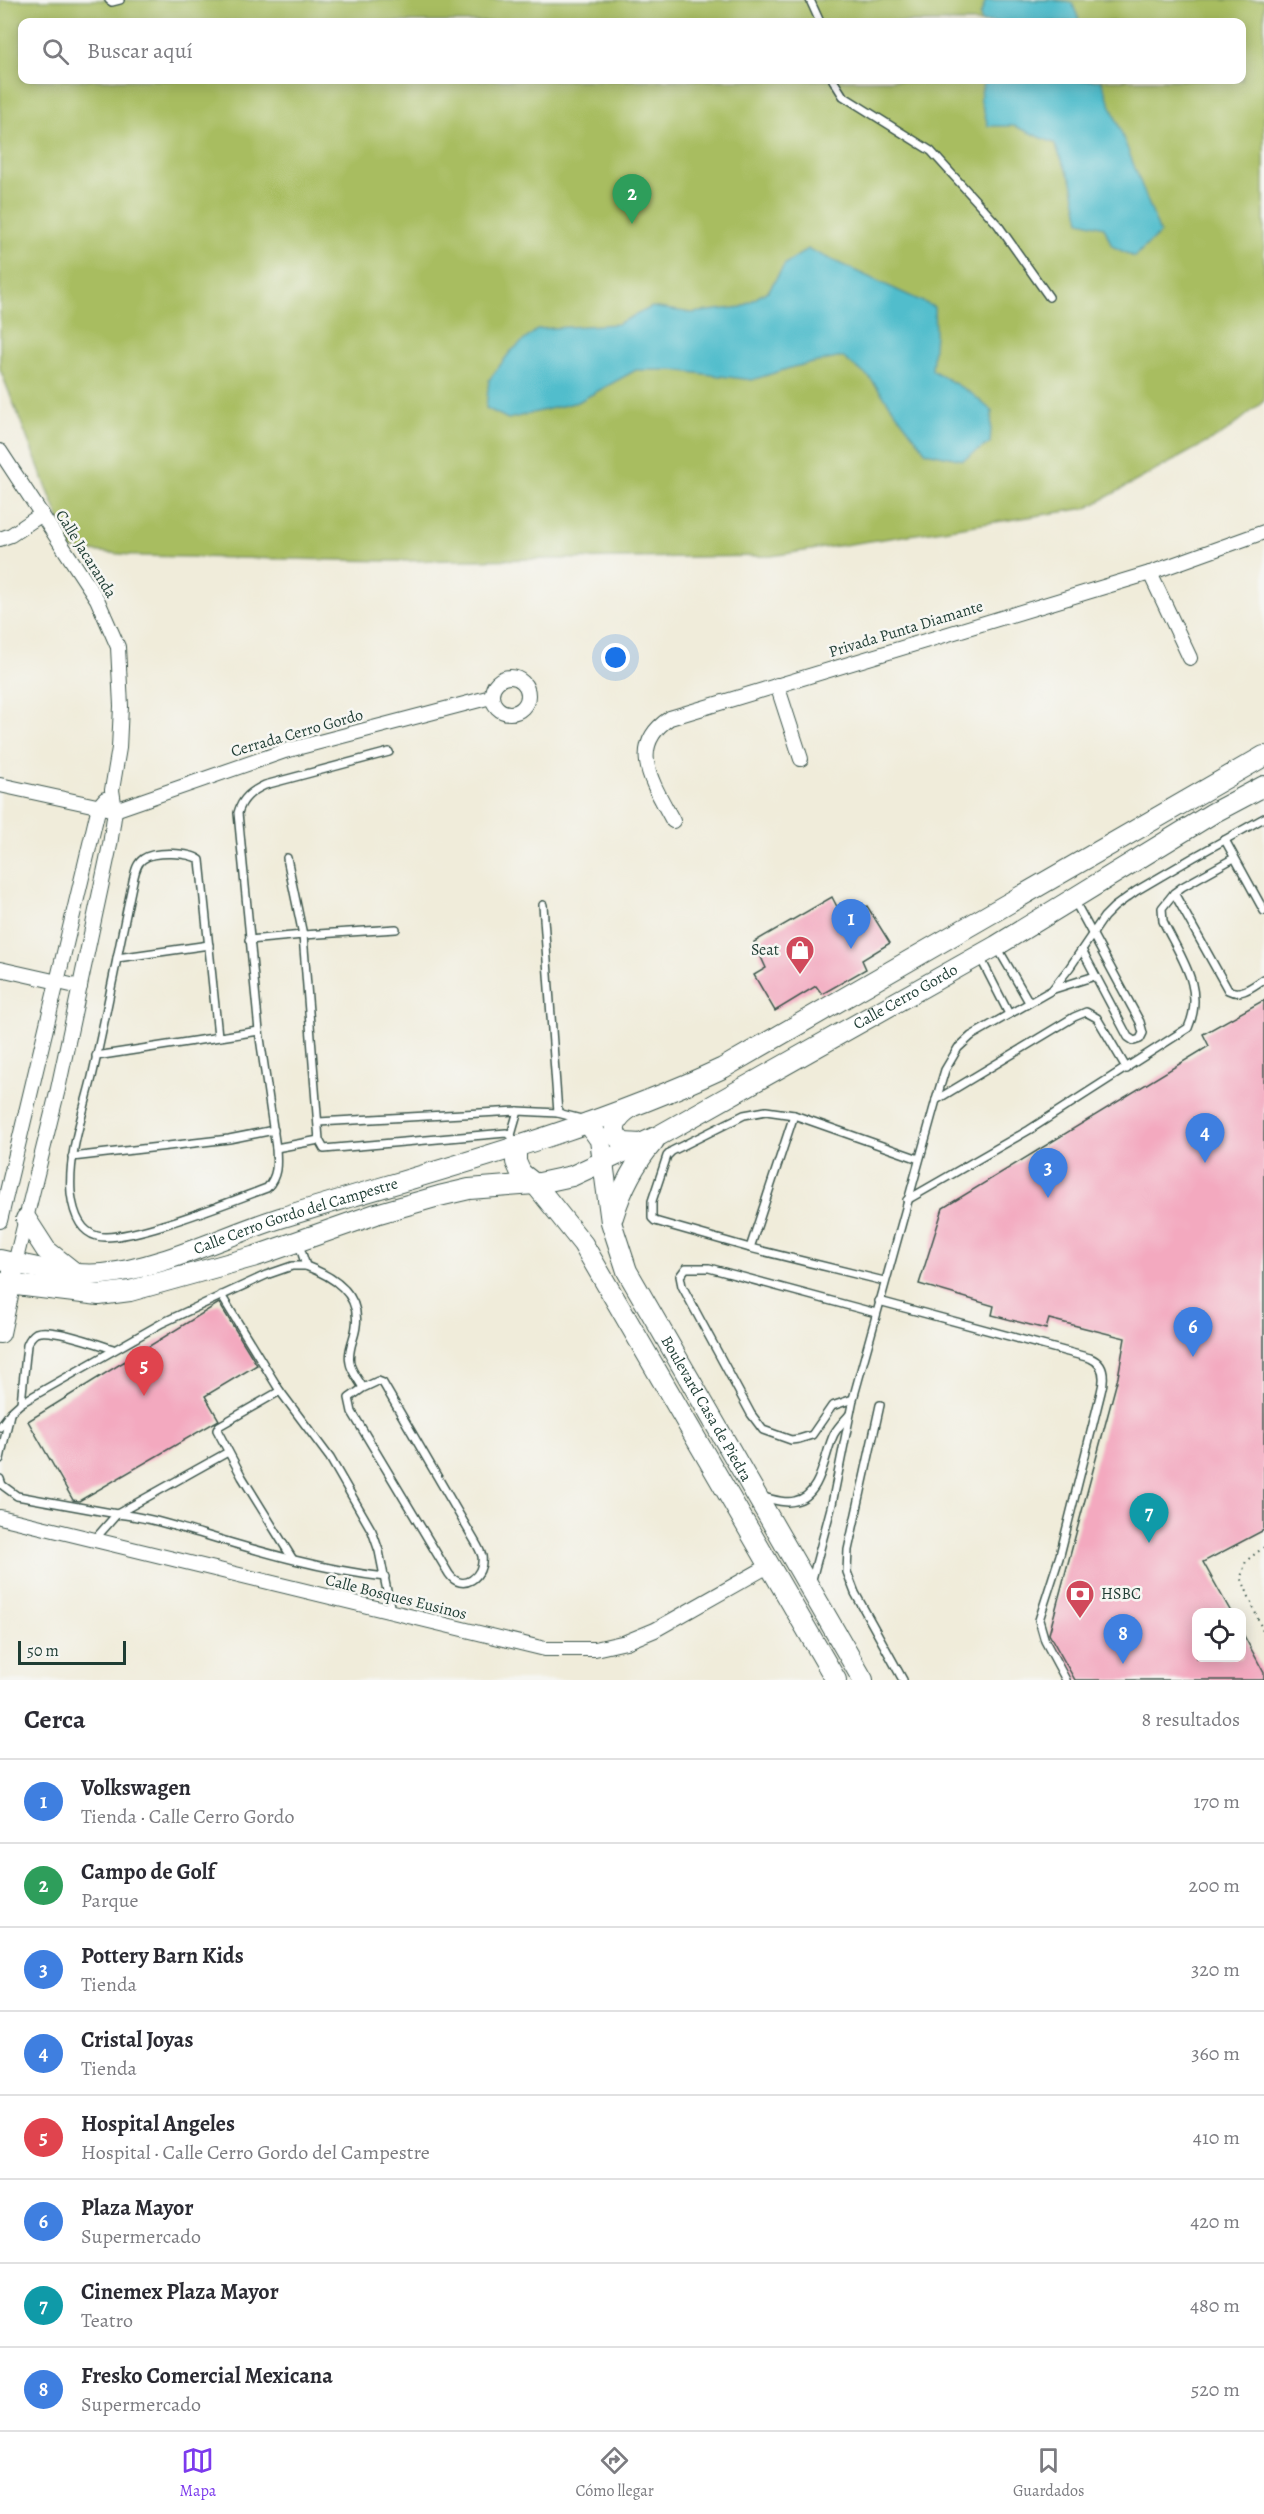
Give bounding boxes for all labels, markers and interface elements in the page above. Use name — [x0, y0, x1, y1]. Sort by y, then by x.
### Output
search box — [18, 18, 1246, 84]
icon: search — [39, 35, 72, 68]
text: Buscar aquí — [87, 36, 193, 66]
pin: 2 — [612, 174, 652, 224]
street label: Calle Jacaranda — [50, 506, 122, 603]
street label: Privada Punta Diamante — [826, 595, 986, 663]
your location — [601, 643, 630, 672]
street label: Cerrada Cerro Gordo — [228, 704, 366, 762]
pin: 1 — [832, 900, 870, 949]
shop icon: Seat — [784, 934, 816, 976]
place label: Seat — [751, 939, 779, 961]
street label: Calle Cerro Gordo — [849, 959, 962, 1035]
pin: 4 — [1186, 1114, 1224, 1163]
pin: 3 — [1028, 1148, 1068, 1198]
street label: Calle Cerro Gordo del Campestre — [190, 1172, 400, 1260]
pin: 6 — [1174, 1308, 1212, 1357]
street label: Boulevard Casa de Piedra — [656, 1332, 757, 1486]
pin: 5 — [124, 1346, 164, 1396]
pin: 7 — [1130, 1494, 1168, 1543]
street label: Calle Bosques Eusinos — [323, 1569, 469, 1625]
bank icon: HSBC — [1064, 1578, 1096, 1620]
place label: HSBC — [1101, 1583, 1141, 1605]
map controls — [1192, 1608, 1246, 1662]
button: locate — [1192, 1608, 1246, 1662]
pin: 8 — [1104, 1614, 1142, 1664]
scale bar — [18, 1638, 126, 1666]
text: 50 m — [27, 1640, 59, 1662]
text: Cerca — [24, 1702, 86, 1737]
text: 8 resultados — [1142, 1706, 1240, 1733]
text: Volkswagen — [81, 1773, 191, 1803]
text: 1 — [40, 1788, 47, 1815]
text: 170 m — [1194, 1788, 1240, 1815]
text: Tienda · Calle Cerro Gordo — [81, 1803, 295, 1830]
text: Campo de Golf — [81, 1857, 215, 1887]
text: 2 — [39, 1872, 48, 1899]
text: 200 m — [1189, 1872, 1240, 1899]
text: Parque — [81, 1887, 139, 1914]
text: Pottery Barn Kids — [81, 1941, 244, 1971]
text: 3 — [39, 1956, 48, 1983]
text: 320 m — [1191, 1956, 1240, 1983]
text: Tienda — [81, 1971, 137, 1998]
text: Cristal Joyas — [81, 2025, 193, 2055]
text: 4 — [39, 2040, 48, 2067]
text: 360 m — [1191, 2040, 1240, 2067]
text: Tienda — [81, 2055, 137, 2082]
text: Hospital Angeles — [81, 2109, 235, 2139]
text: 5 — [39, 2124, 48, 2151]
text: 410 m — [1193, 2124, 1240, 2151]
text: Hospital · Calle Cerro Gordo del Campestre — [81, 2139, 430, 2166]
text: Plaza Mayor — [81, 2193, 194, 2223]
text: 6 — [39, 2208, 48, 2235]
text: 420 m — [1190, 2208, 1240, 2235]
text: Supermercado — [81, 2223, 201, 2250]
text: Cinemex Plaza Mayor — [81, 2277, 279, 2307]
text: 7 — [39, 2292, 48, 2319]
text: 480 m — [1190, 2292, 1240, 2319]
text: Teatro — [81, 2307, 133, 2334]
text: Fresko Comercial Mexicana — [81, 2361, 333, 2391]
text: 8 — [39, 2376, 48, 2403]
text: 520 m — [1191, 2376, 1240, 2403]
text: Supermercado — [81, 2391, 201, 2418]
tab: Mapa — [180, 2444, 216, 2502]
tab: Cómo llegar — [575, 2444, 654, 2502]
tab: Guardados — [1013, 2444, 1084, 2502]

